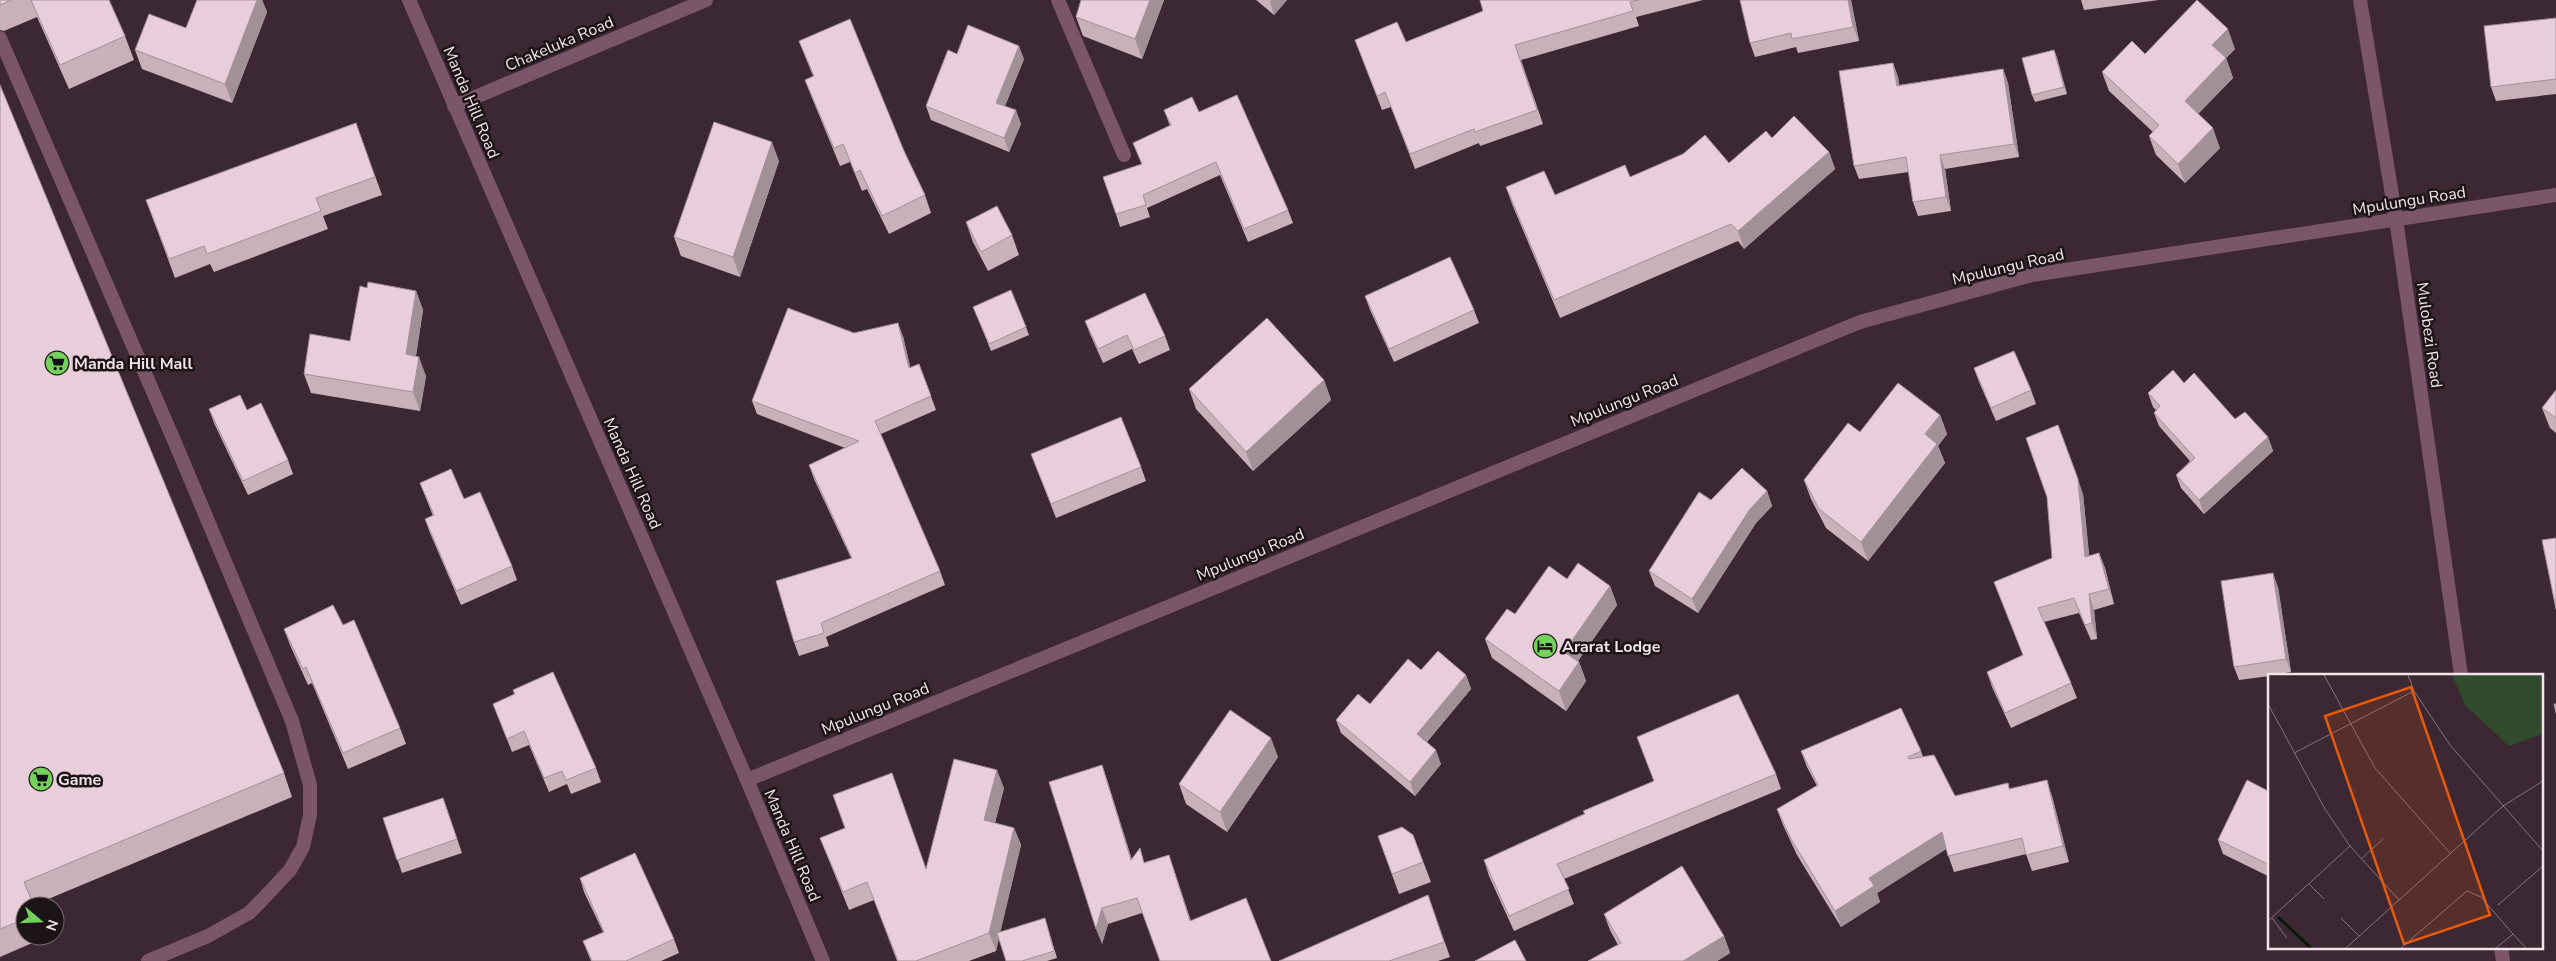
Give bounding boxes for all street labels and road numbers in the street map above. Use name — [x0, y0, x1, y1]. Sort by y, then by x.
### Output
street label: Chakeluka Road — [502, 11, 617, 77]
street label: Manda Hill Road — [438, 43, 505, 162]
street label: Mpulungu Road — [2351, 181, 2467, 221]
street label: Mpulungu Road — [1950, 243, 2066, 291]
street label: Mulobezi Road — [2411, 281, 2447, 389]
street label: Mpulungu Road — [1567, 369, 1682, 433]
street label: Manda Hill Road — [598, 414, 667, 533]
street label: Mpulungu Road — [1193, 523, 1308, 587]
street label: Mpulungu Road — [818, 677, 933, 741]
street label: Manda Hill Road — [759, 786, 826, 905]

